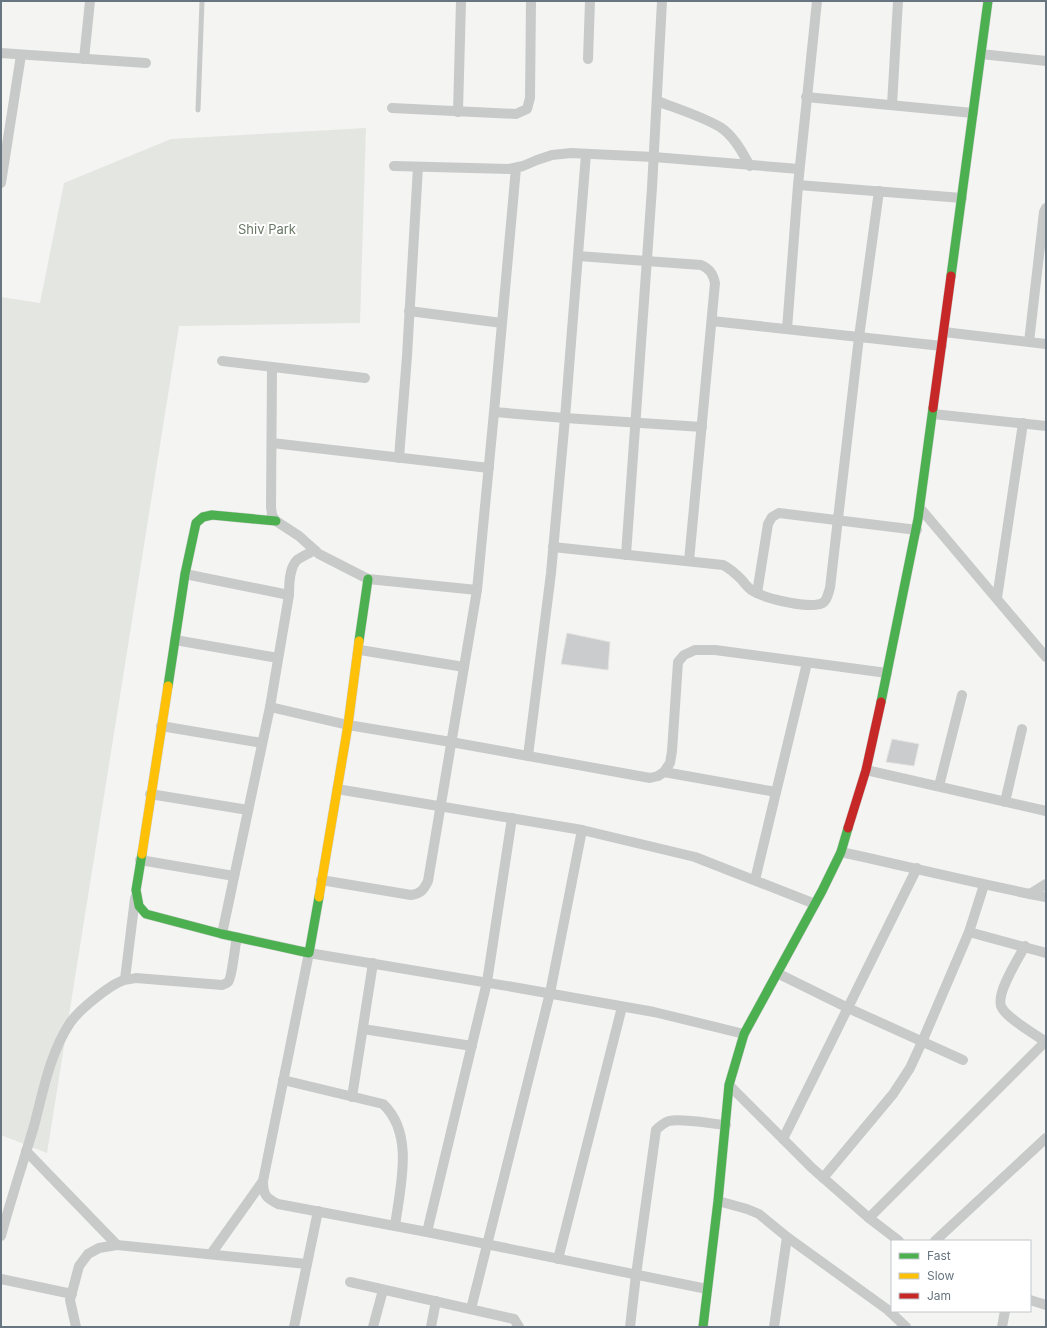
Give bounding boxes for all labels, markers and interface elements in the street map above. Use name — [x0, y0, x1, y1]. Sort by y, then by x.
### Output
park label: Shiv Park — [238, 221, 296, 237]
legend — [891, 1240, 1031, 1312]
text: Fast — [927, 1248, 951, 1263]
text: Slow — [927, 1268, 955, 1283]
text: Jam — [927, 1288, 951, 1303]

